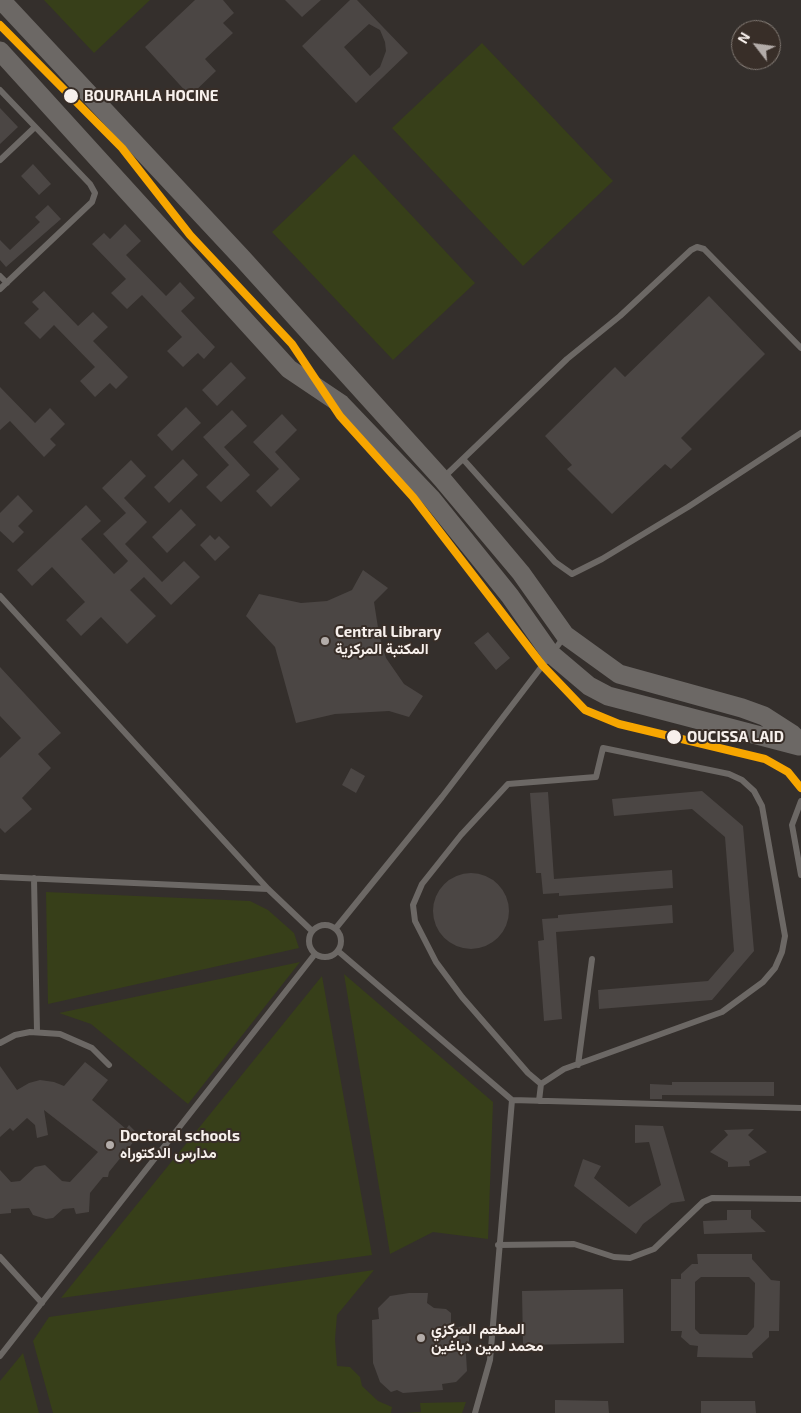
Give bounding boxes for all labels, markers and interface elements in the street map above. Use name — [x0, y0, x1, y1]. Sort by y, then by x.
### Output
north arrow — [731, 20, 781, 70]
text: N — [734, 29, 753, 46]
marker: BOURAHLA HOCINE — [62, 87, 80, 105]
place label: BOURAHLA HOCINE — [84, 87, 219, 105]
place label: Central Library المكتبة المركزية — [335, 623, 441, 658]
marker: Central Library المكتبة المركزية — [319, 635, 331, 647]
marker: OUCISSA LAID — [665, 728, 683, 746]
place label: OUCISSA LAID — [687, 728, 784, 746]
place label: Doctoral schools مدارس الدكتوراه — [120, 1127, 240, 1162]
marker: Doctoral schools مدارس الدكتوراه — [104, 1139, 116, 1151]
place label: المطعم المركزي محمد لمين دباغين — [431, 1320, 544, 1355]
marker: المطعم المركزي محمد لمين دباغين — [415, 1332, 427, 1344]

